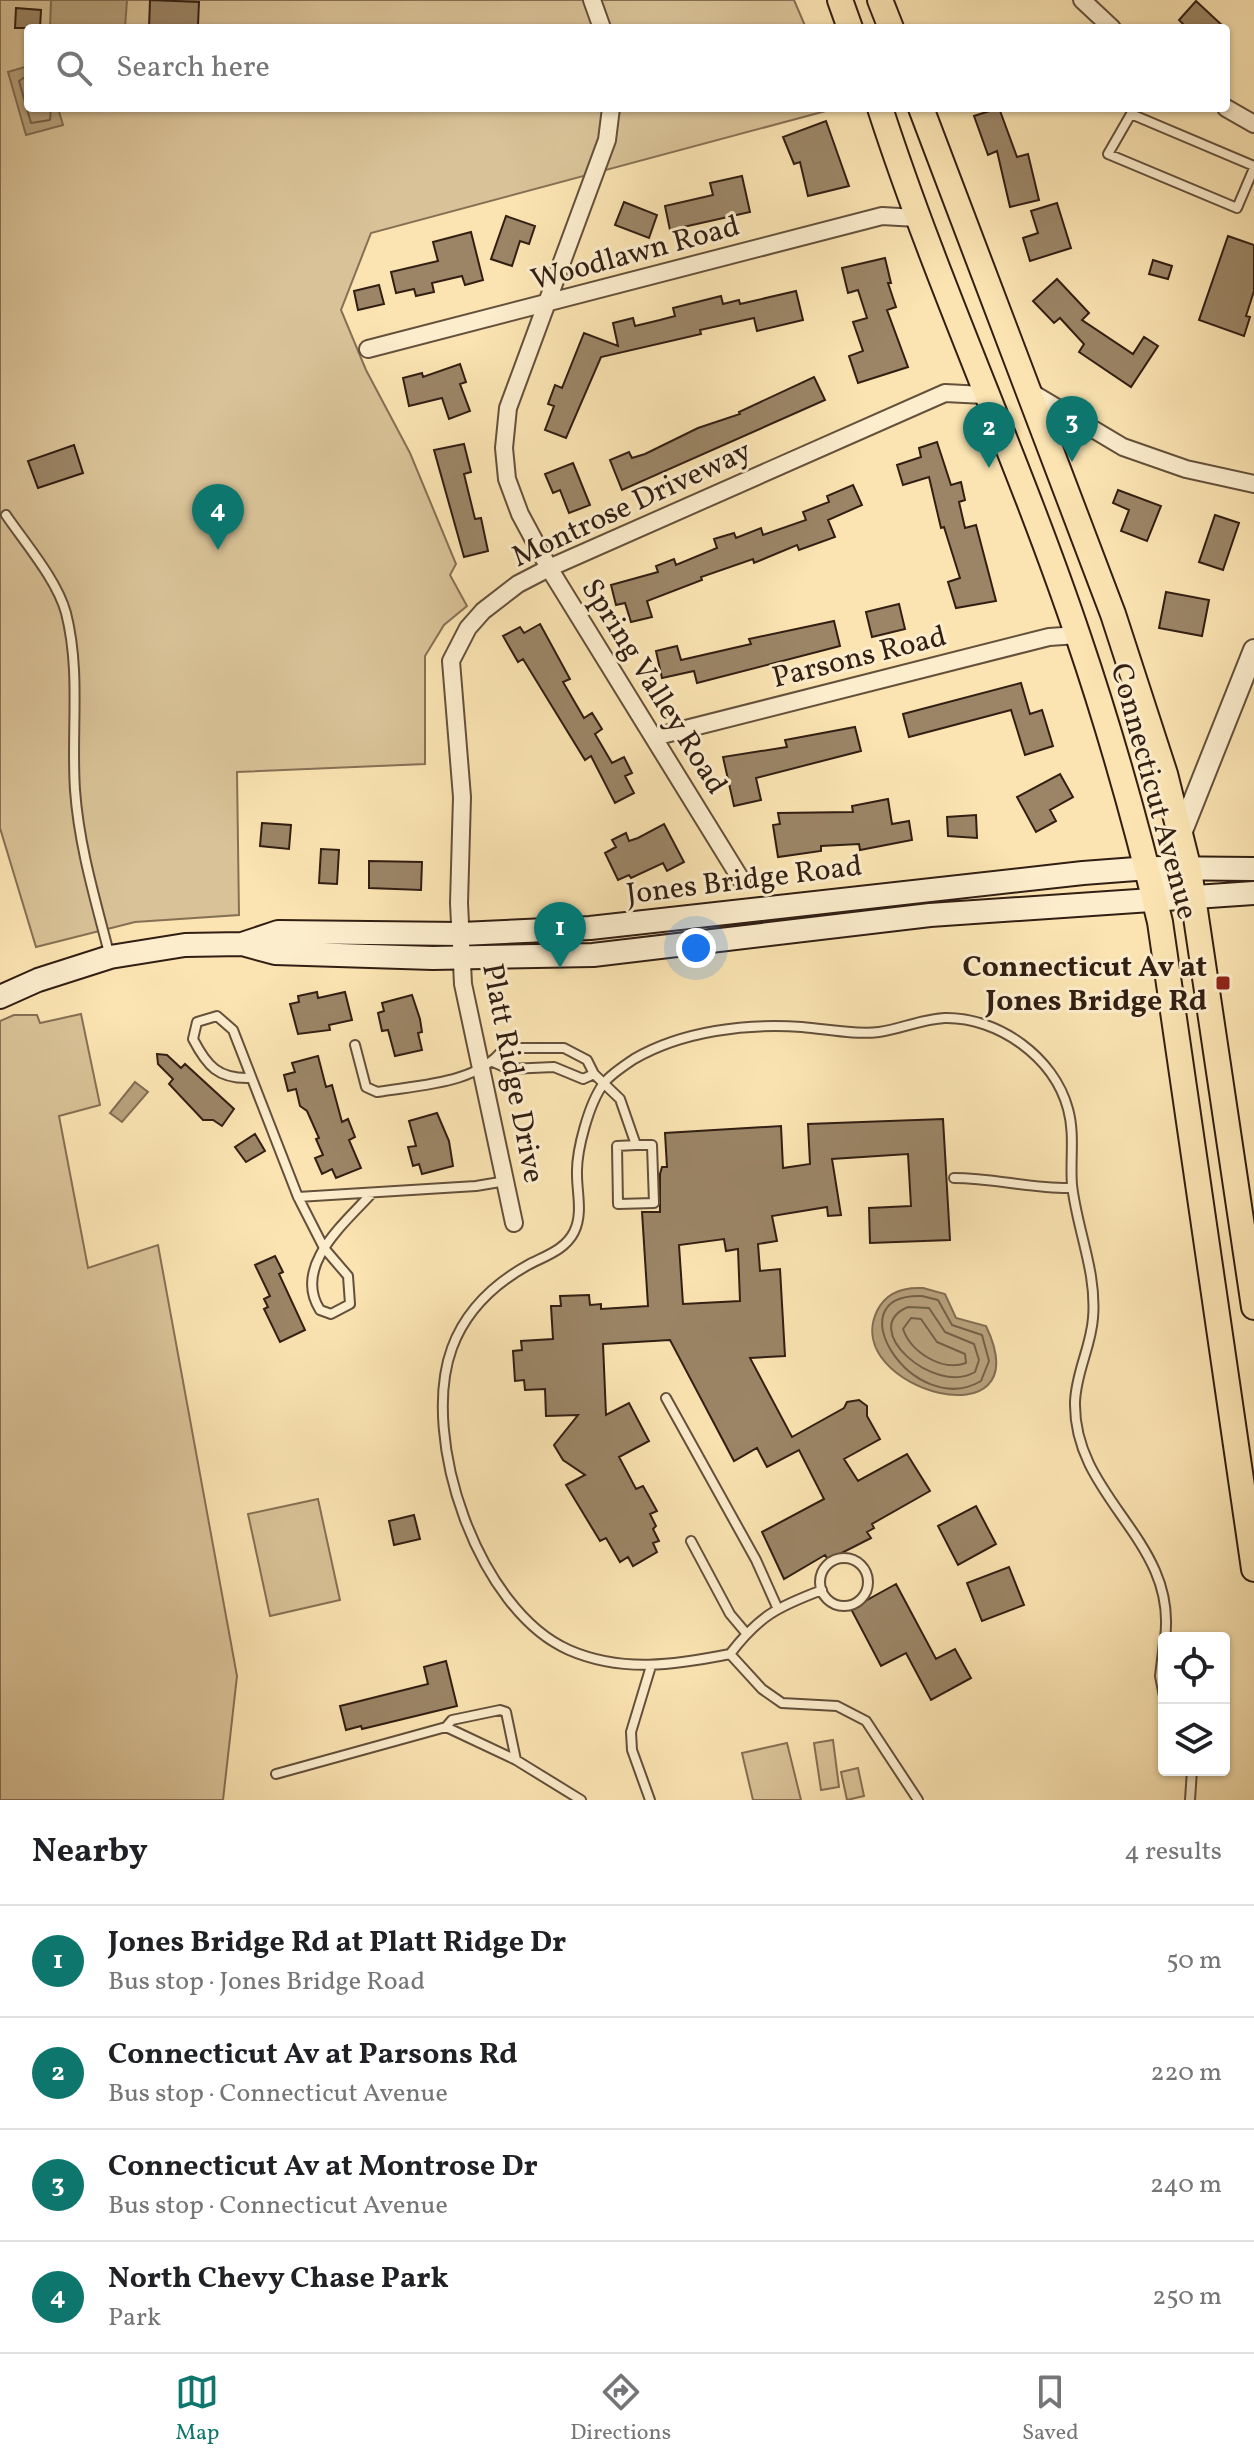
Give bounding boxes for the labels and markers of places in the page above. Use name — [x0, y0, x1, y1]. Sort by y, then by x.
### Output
pin: 3 — [1046, 396, 1098, 462]
pin: 2 — [963, 402, 1015, 468]
pin: 4 — [192, 484, 244, 550]
pin: 1 — [534, 902, 586, 968]
place label: Connecticut Av at Jones Bridge Rd — [962, 947, 1207, 1023]
marker: Connecticut Av at Jones Bridge Rd — [1214, 974, 1232, 992]

